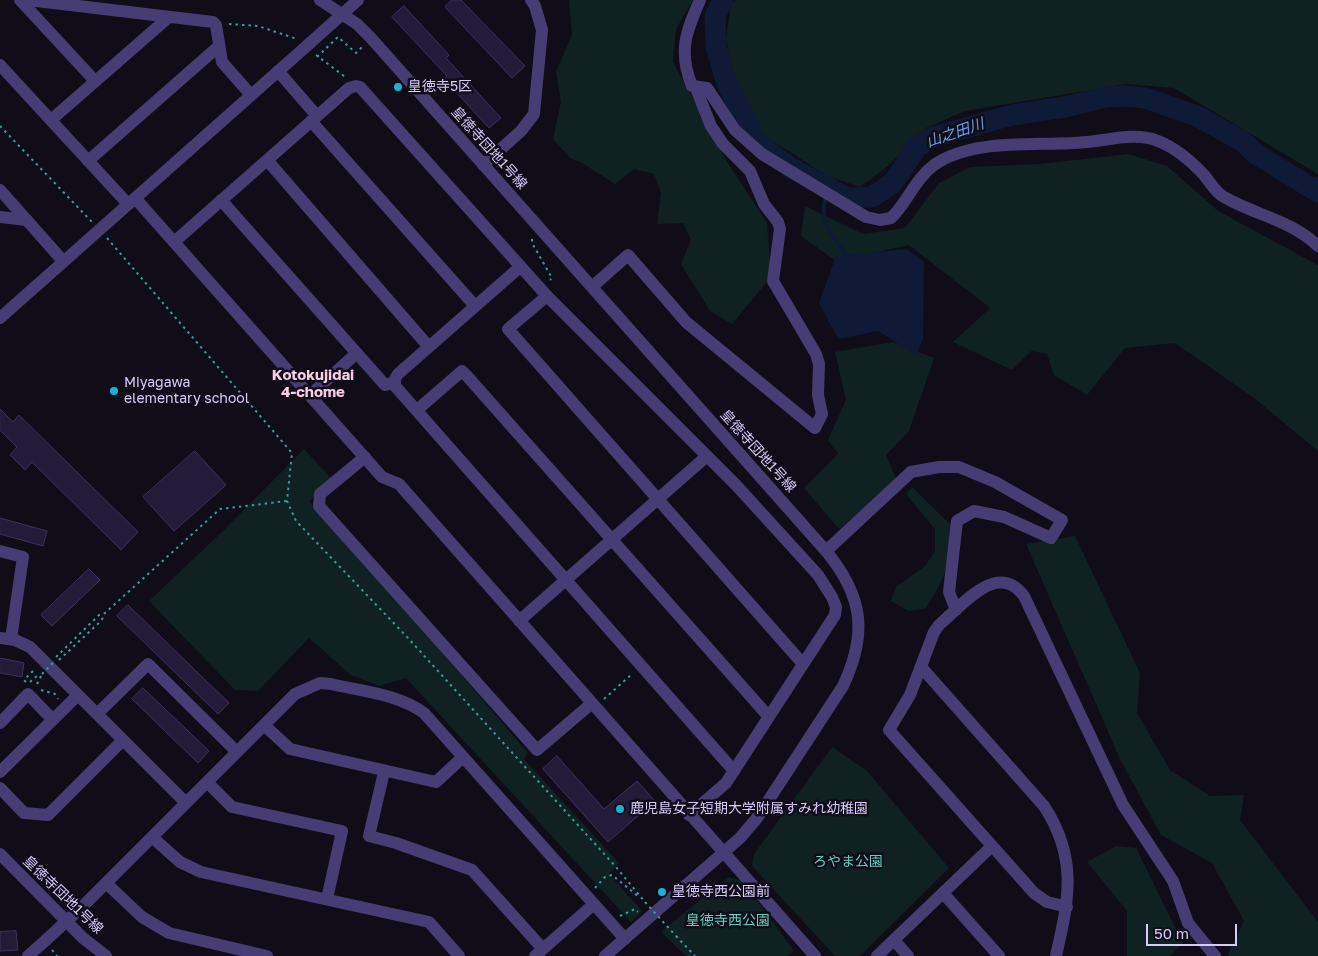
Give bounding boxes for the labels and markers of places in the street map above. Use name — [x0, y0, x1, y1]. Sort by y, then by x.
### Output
place label: 皇徳寺5区 — [408, 79, 472, 95]
marker: 皇徳寺5区 — [392, 81, 404, 93]
place label: Miyagawa elementary school — [124, 375, 249, 408]
marker: Miyagawa elementary school — [108, 385, 120, 397]
place label: 鹿児島女子短期大学附属すみれ幼稚園 — [630, 801, 868, 817]
marker: 鹿児島女子短期大学附属すみれ幼稚園 — [614, 803, 626, 815]
place label: 皇徳寺西公園前 — [672, 884, 770, 900]
marker: 皇徳寺西公園前 — [656, 886, 668, 898]

